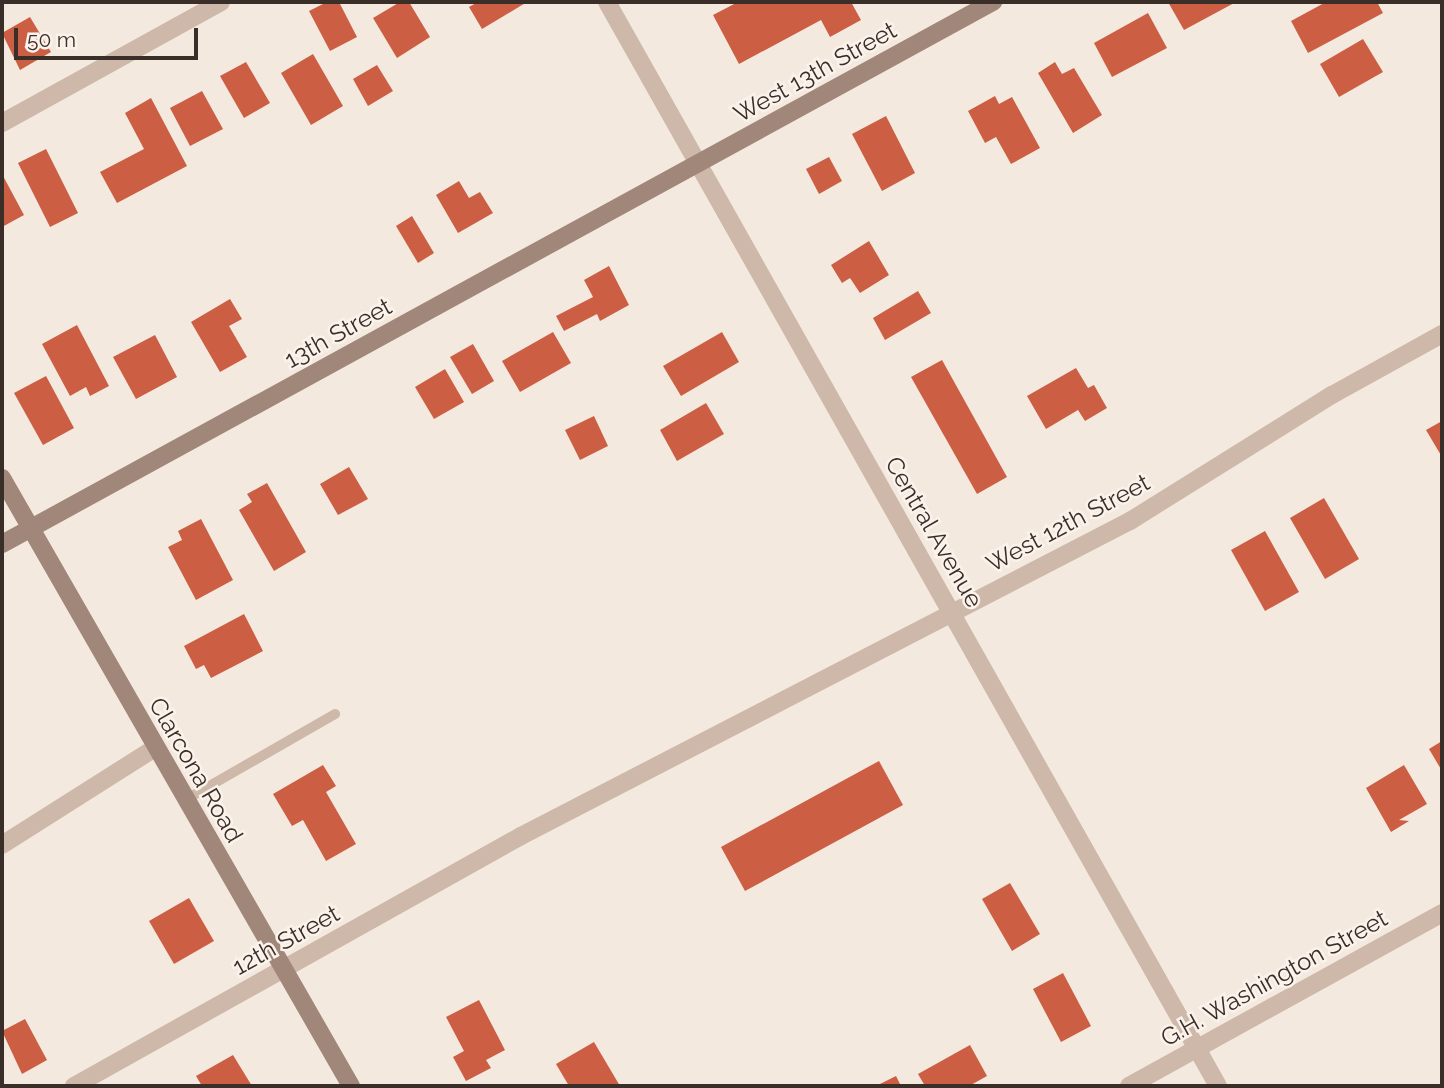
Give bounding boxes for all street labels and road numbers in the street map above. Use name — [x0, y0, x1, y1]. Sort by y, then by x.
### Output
street label: West 13th Street — [729, 16, 901, 128]
street label: 13th Street — [280, 292, 396, 374]
street label: Central Avenue — [879, 451, 989, 613]
street label: West 12th Street — [981, 468, 1155, 578]
street label: Clarcona Road — [143, 693, 249, 847]
street label: 12th Street — [228, 899, 344, 981]
street label: G.H. Washington Street — [1155, 903, 1393, 1053]

